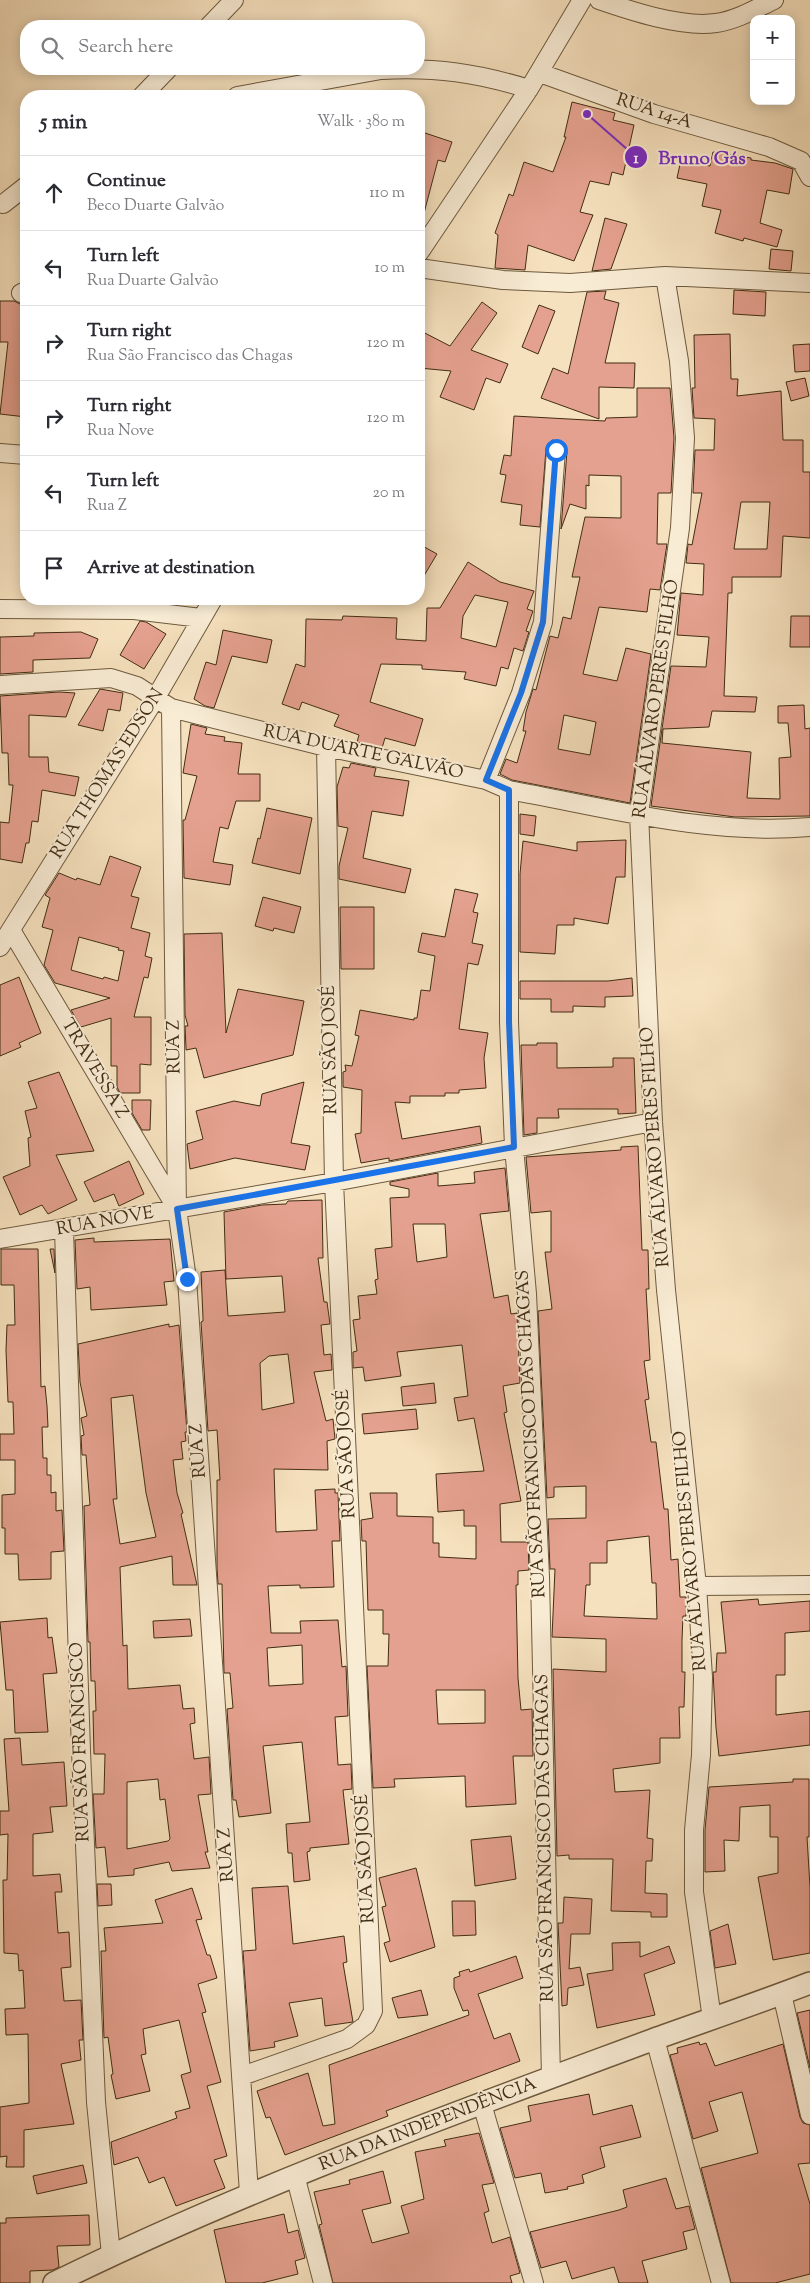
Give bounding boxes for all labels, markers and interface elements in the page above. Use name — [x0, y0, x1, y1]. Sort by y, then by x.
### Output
map controls — [750, 15, 795, 105]
button: + — [750, 15, 795, 60]
search box — [20, 20, 425, 75]
icon: search — [38, 34, 66, 62]
text: Search here — [78, 34, 173, 61]
button: − — [750, 60, 795, 105]
street label: RUA 14-A — [612, 87, 696, 137]
text: 5 min — [40, 108, 87, 138]
text: Walk · 380 m — [317, 111, 405, 134]
callout: Bruno Gás — [624, 140, 756, 174]
text: Bruno Gás — [658, 146, 746, 173]
text: 1 — [633, 149, 639, 170]
text: Continue — [87, 168, 166, 195]
icon: ahead — [40, 179, 68, 207]
text: 110 m — [369, 182, 405, 205]
text: Beco Duarte Galvão — [87, 195, 224, 218]
text: Turn left — [87, 243, 159, 270]
icon: left — [40, 254, 68, 282]
text: 10 m — [375, 257, 405, 280]
text: Rua Duarte Galvão — [87, 270, 218, 293]
text: Turn right — [87, 318, 171, 345]
icon: right — [40, 329, 68, 357]
text: 120 m — [367, 332, 405, 355]
text: Rua São Francisco das Chagas — [87, 345, 293, 368]
text: Turn right — [87, 393, 171, 420]
icon: right — [40, 404, 68, 432]
text: 120 m — [367, 407, 405, 430]
text: Rua Nove — [87, 420, 154, 443]
route start — [545, 439, 568, 462]
text: Turn left — [87, 468, 159, 495]
icon: left — [40, 479, 68, 507]
text: 20 m — [372, 482, 405, 505]
text: Rua Z — [87, 495, 127, 518]
icon: arrive — [40, 554, 68, 582]
text: Arrive at destination — [87, 555, 255, 582]
street label: RUA ÁLVARO PERES FILHO — [627, 578, 687, 820]
street label: RUA THOMAS EDSON — [45, 684, 171, 864]
street label: RUA DUARTE GALVÃO — [260, 719, 466, 787]
street label: RUA SÃO JOSÉ — [317, 985, 345, 1115]
street label: TRAVESSA Z — [54, 1014, 134, 1124]
street label: RUA Z — [162, 1020, 188, 1074]
street label: RUA ÁLVARO PERES FILHO — [635, 1026, 677, 1268]
street label: RUA NOVE — [54, 1201, 156, 1243]
route end — [176, 1268, 199, 1291]
street label: RUA SÃO FRANCISCO DAS CHAGAS — [510, 1269, 554, 1599]
street label: RUA SÃO JOSÉ — [331, 1389, 363, 1519]
street label: RUA Z — [184, 1423, 214, 1479]
street label: RUA ÁLVARO PERES FILHO — [668, 1430, 714, 1672]
street label: RUA SÃO FRANCISCO — [65, 1642, 97, 1842]
street label: RUA SÃO FRANCISCO DAS CHAGAS — [530, 1674, 562, 2002]
street label: RUA SÃO JOSÉ — [350, 1794, 382, 1924]
street label: RUA Z — [212, 1827, 242, 1883]
street label: RUA DA INDEPENDÊNCIA — [315, 2070, 541, 2179]

